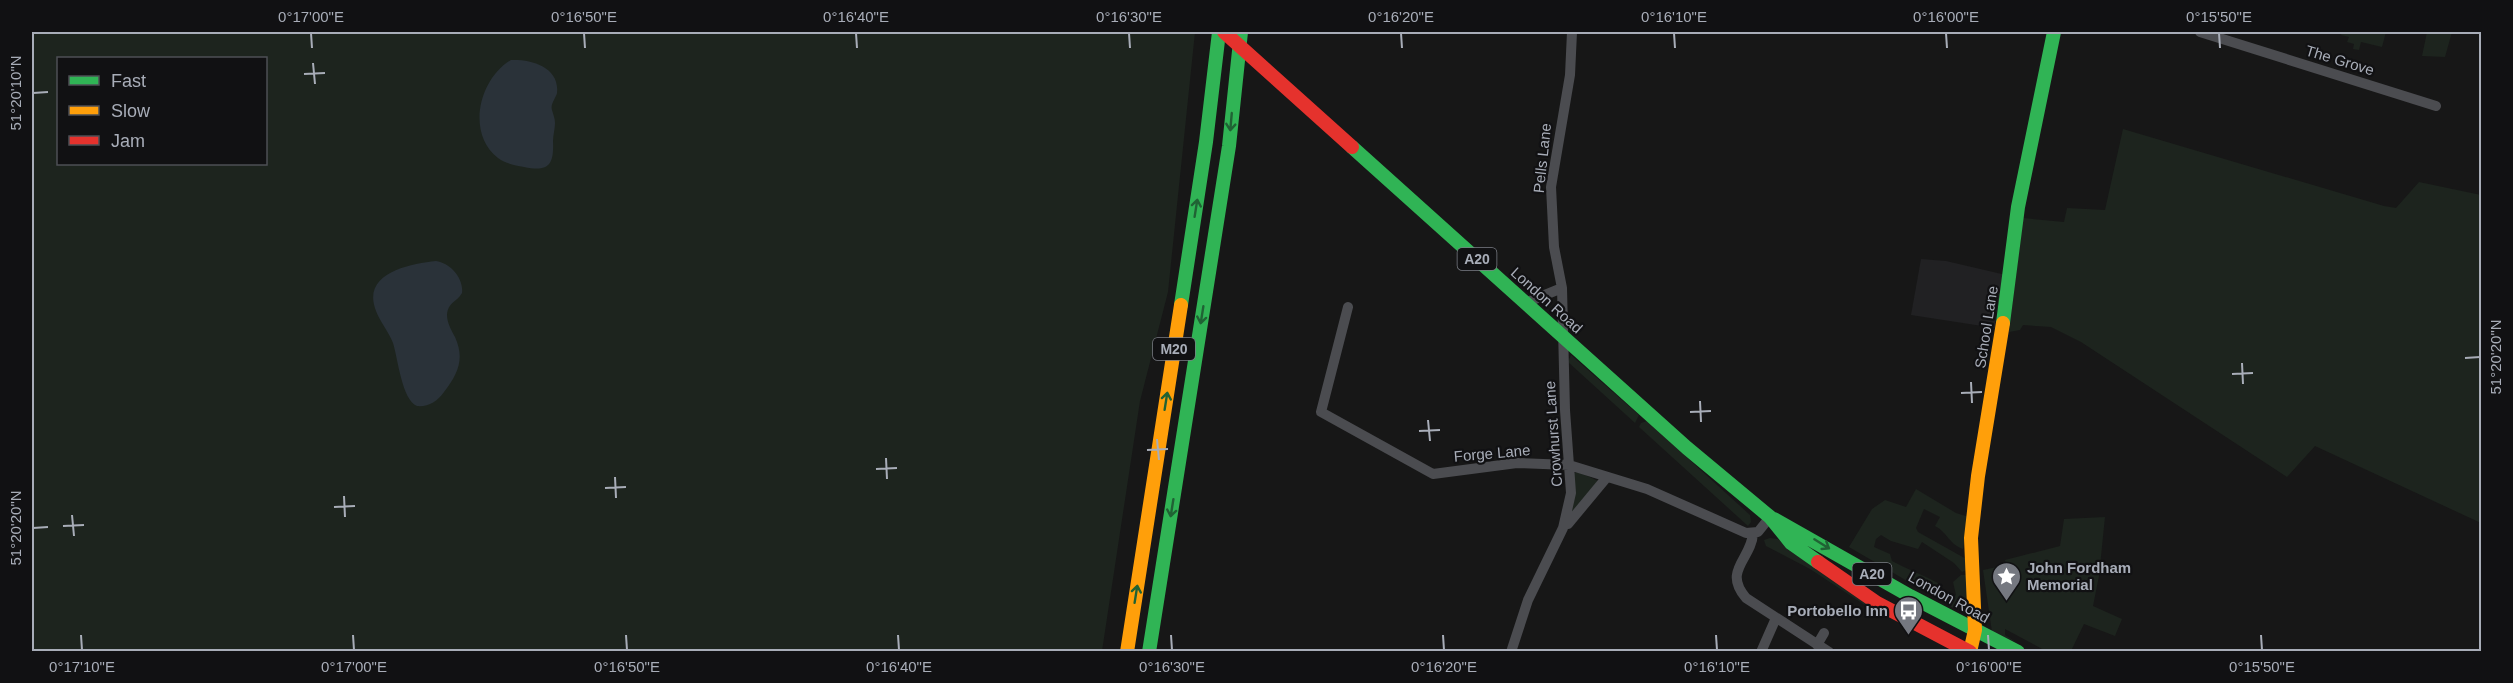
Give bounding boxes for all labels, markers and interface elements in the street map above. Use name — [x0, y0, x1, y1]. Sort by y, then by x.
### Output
text: 0°17'00"E — [278, 8, 344, 25]
text: 0°16'50"E — [551, 8, 617, 25]
text: 0°16'40"E — [823, 8, 889, 25]
text: 0°16'30"E — [1096, 8, 1162, 25]
text: 0°16'20"E — [1368, 8, 1434, 25]
text: 0°16'10"E — [1641, 8, 1707, 25]
text: 0°16'00"E — [1913, 8, 1979, 25]
text: 0°15'50"E — [2186, 8, 2252, 25]
street label: The Grove — [2304, 42, 2376, 78]
text: 51°20'10"N — [7, 55, 24, 131]
legend — [57, 57, 267, 165]
text: Fast — [111, 71, 146, 91]
text: Slow — [111, 101, 151, 121]
one-way arrow — [1225, 112, 1236, 132]
street label: Pells Lane — [1530, 122, 1554, 194]
text: Jam — [111, 131, 145, 151]
one-way arrow — [1190, 199, 1201, 219]
road number: A20 — [1458, 248, 1496, 270]
street label: London Road — [1508, 264, 1586, 336]
street label: School Lane — [1971, 284, 2001, 370]
one-way arrow — [1196, 305, 1207, 325]
text: 51°20'20"N — [2487, 319, 2504, 395]
road number: M20 — [1153, 338, 1195, 360]
street label: Crowhurst Lane — [1541, 381, 1565, 487]
one-way arrow — [1161, 392, 1172, 411]
street label: Forge Lane — [1453, 441, 1531, 465]
text: 51°20'20"N — [7, 490, 24, 566]
one-way arrow — [1166, 498, 1177, 517]
one-way arrow — [1813, 539, 1830, 551]
place label: John Fordham Memorial — [2027, 559, 2131, 593]
place icon: John Fordham Memorial — [1990, 560, 2022, 602]
road number: A20 — [1852, 563, 1892, 585]
street label: London Road — [1905, 568, 1993, 626]
one-way arrow — [1131, 584, 1142, 604]
bus stop icon: Portobello Inn — [1893, 594, 1925, 636]
place label: Portobello Inn — [1787, 602, 1888, 619]
text: 0°17'10"E — [49, 658, 115, 675]
text: 0°17'00"E — [321, 658, 387, 675]
text: 0°16'50"E — [594, 658, 660, 675]
text: 0°16'40"E — [866, 658, 932, 675]
text: 0°16'30"E — [1139, 658, 1205, 675]
text: 0°16'20"E — [1411, 658, 1477, 675]
text: 0°16'10"E — [1684, 658, 1750, 675]
text: 0°16'00"E — [1956, 658, 2022, 675]
text: 0°15'50"E — [2229, 658, 2295, 675]

